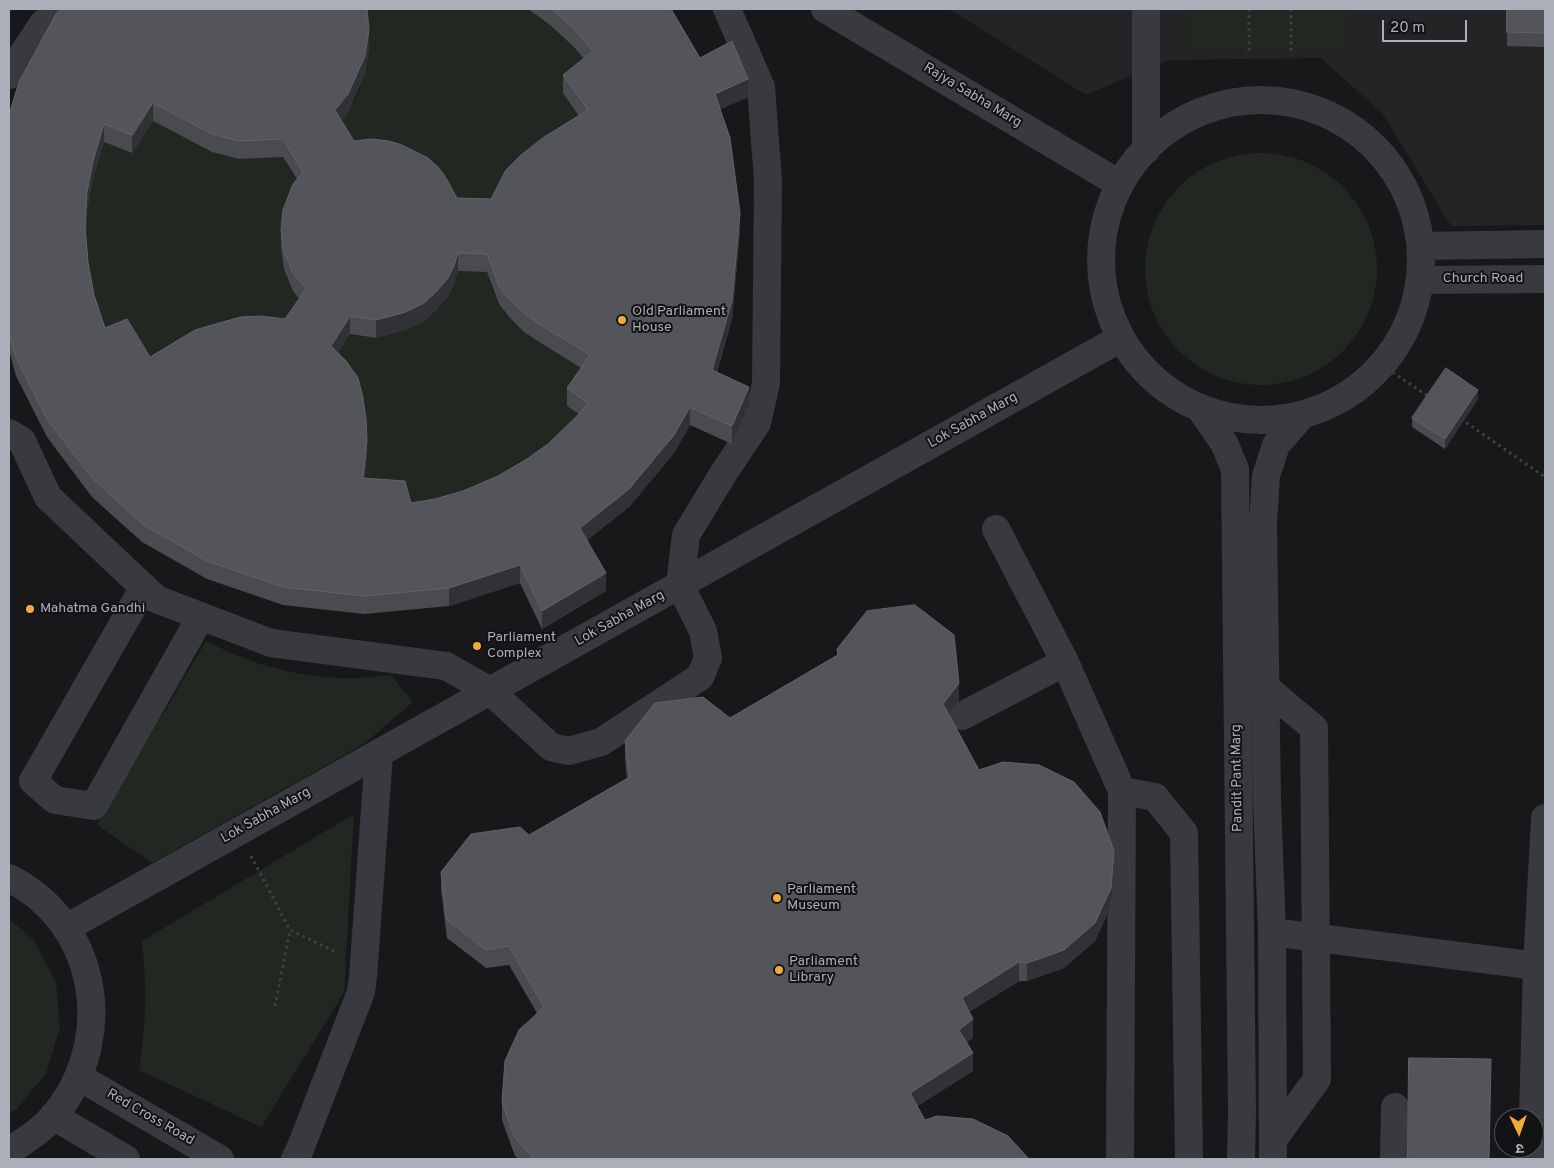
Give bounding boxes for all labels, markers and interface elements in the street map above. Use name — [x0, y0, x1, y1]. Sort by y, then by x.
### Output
scale bar — [1384, 10, 1469, 42]
text: 20 m — [1390, 19, 1425, 38]
street label: Rajya Sabha Marg — [920, 60, 1024, 132]
street label: Church Road — [1443, 271, 1523, 287]
place label: Old Parliament House — [632, 304, 726, 336]
marker: Old Parliament House — [616, 314, 628, 326]
street label: Lok Sabha Marg — [925, 389, 1021, 453]
street label: Lok Sabha Marg — [572, 587, 668, 651]
place label: Mahatma Gandhi — [40, 601, 145, 617]
marker: Mahatma Gandhi — [24, 603, 36, 615]
place label: Parliament Complex — [487, 630, 556, 662]
marker: Parliament Complex — [471, 640, 483, 652]
street label: Pandit Pant Marg — [1229, 724, 1247, 832]
street label: Lok Sabha Marg — [218, 784, 314, 848]
place label: Parliament Museum — [787, 882, 856, 914]
marker: Parliament Museum — [771, 892, 783, 904]
place label: Parliament Library — [789, 954, 858, 986]
marker: Parliament Library — [773, 964, 785, 976]
street label: Red Cross Road — [103, 1086, 197, 1150]
north arrow — [1494, 1108, 1544, 1158]
text: उ — [1515, 1139, 1524, 1156]

